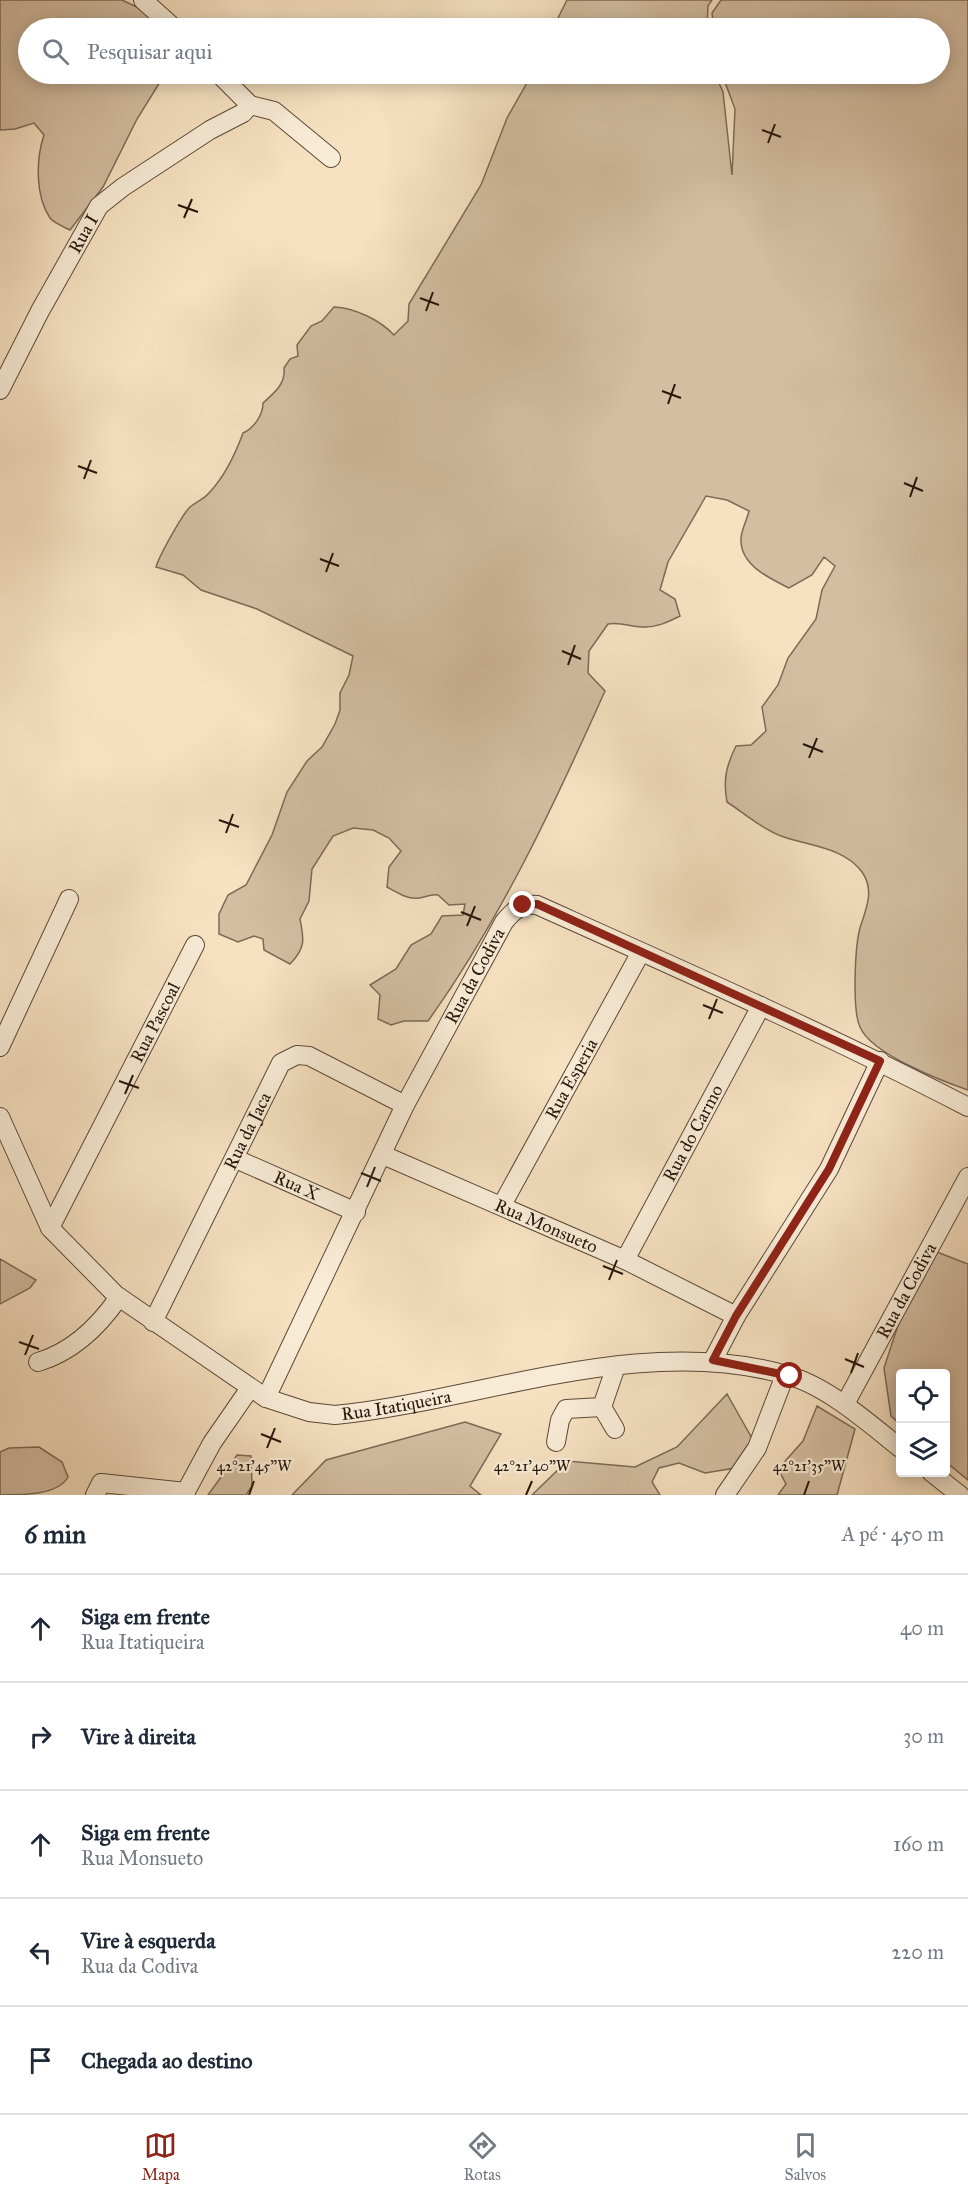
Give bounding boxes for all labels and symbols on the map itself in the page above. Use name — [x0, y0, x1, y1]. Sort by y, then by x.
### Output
street label: Rua I — [64, 210, 103, 257]
route end — [509, 891, 535, 917]
street label: Rua da Codiva — [440, 924, 510, 1028]
street label: Rua Pascoal — [126, 979, 185, 1066]
street label: Rua Esperia — [540, 1034, 603, 1123]
street label: Rua do Carmo — [658, 1081, 728, 1185]
street label: Rua da Jaca — [219, 1088, 276, 1173]
street label: Rua X — [270, 1166, 323, 1205]
street label: Rua Monsueto — [491, 1194, 601, 1258]
street label: Rua da Codiva — [872, 1239, 941, 1342]
route start — [776, 1362, 802, 1388]
street label: Rua Itatiqueira — [340, 1385, 453, 1425]
text: 42°21'45"W — [217, 1457, 292, 1475]
text: 42°21'40"W — [494, 1457, 571, 1475]
text: 42°21'35"W — [773, 1457, 846, 1475]

